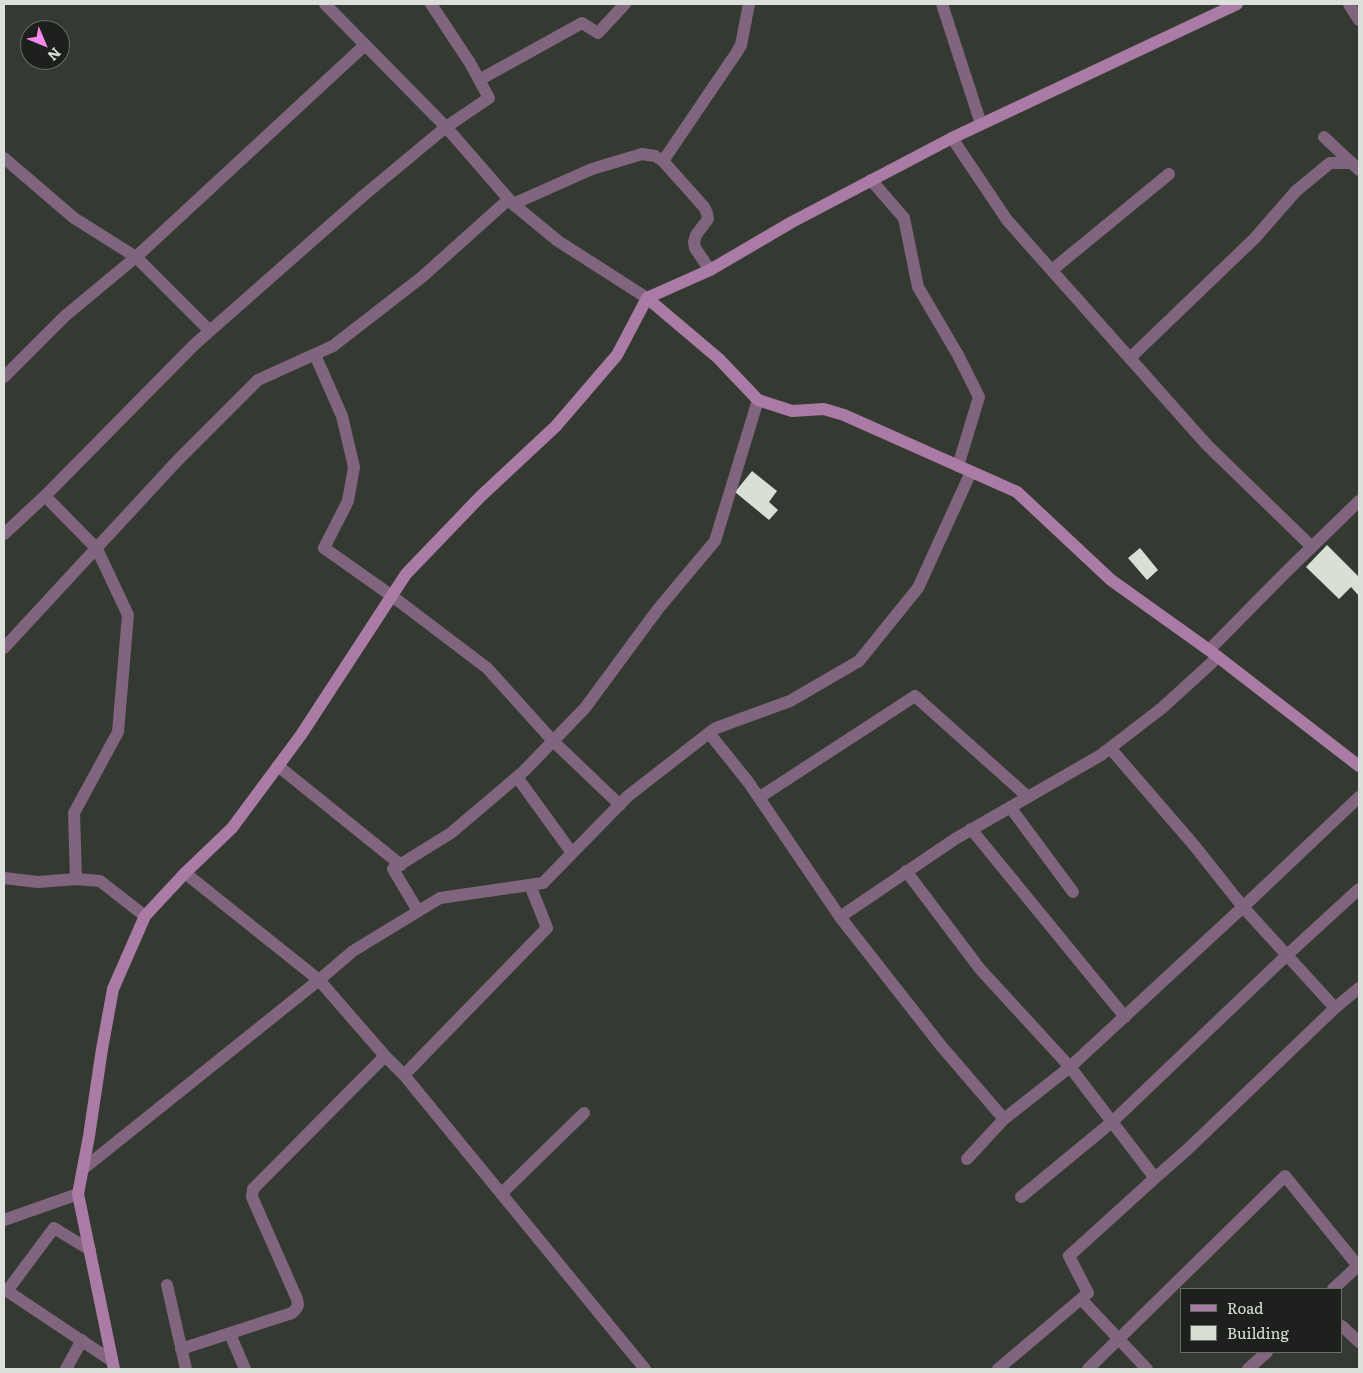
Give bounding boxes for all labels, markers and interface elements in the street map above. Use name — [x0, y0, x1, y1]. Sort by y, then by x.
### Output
north arrow — [20, 20, 70, 70]
text: N — [44, 44, 66, 66]
legend — [1180, 1288, 1343, 1353]
text: Road — [1227, 1296, 1263, 1319]
text: Building — [1227, 1321, 1289, 1344]

